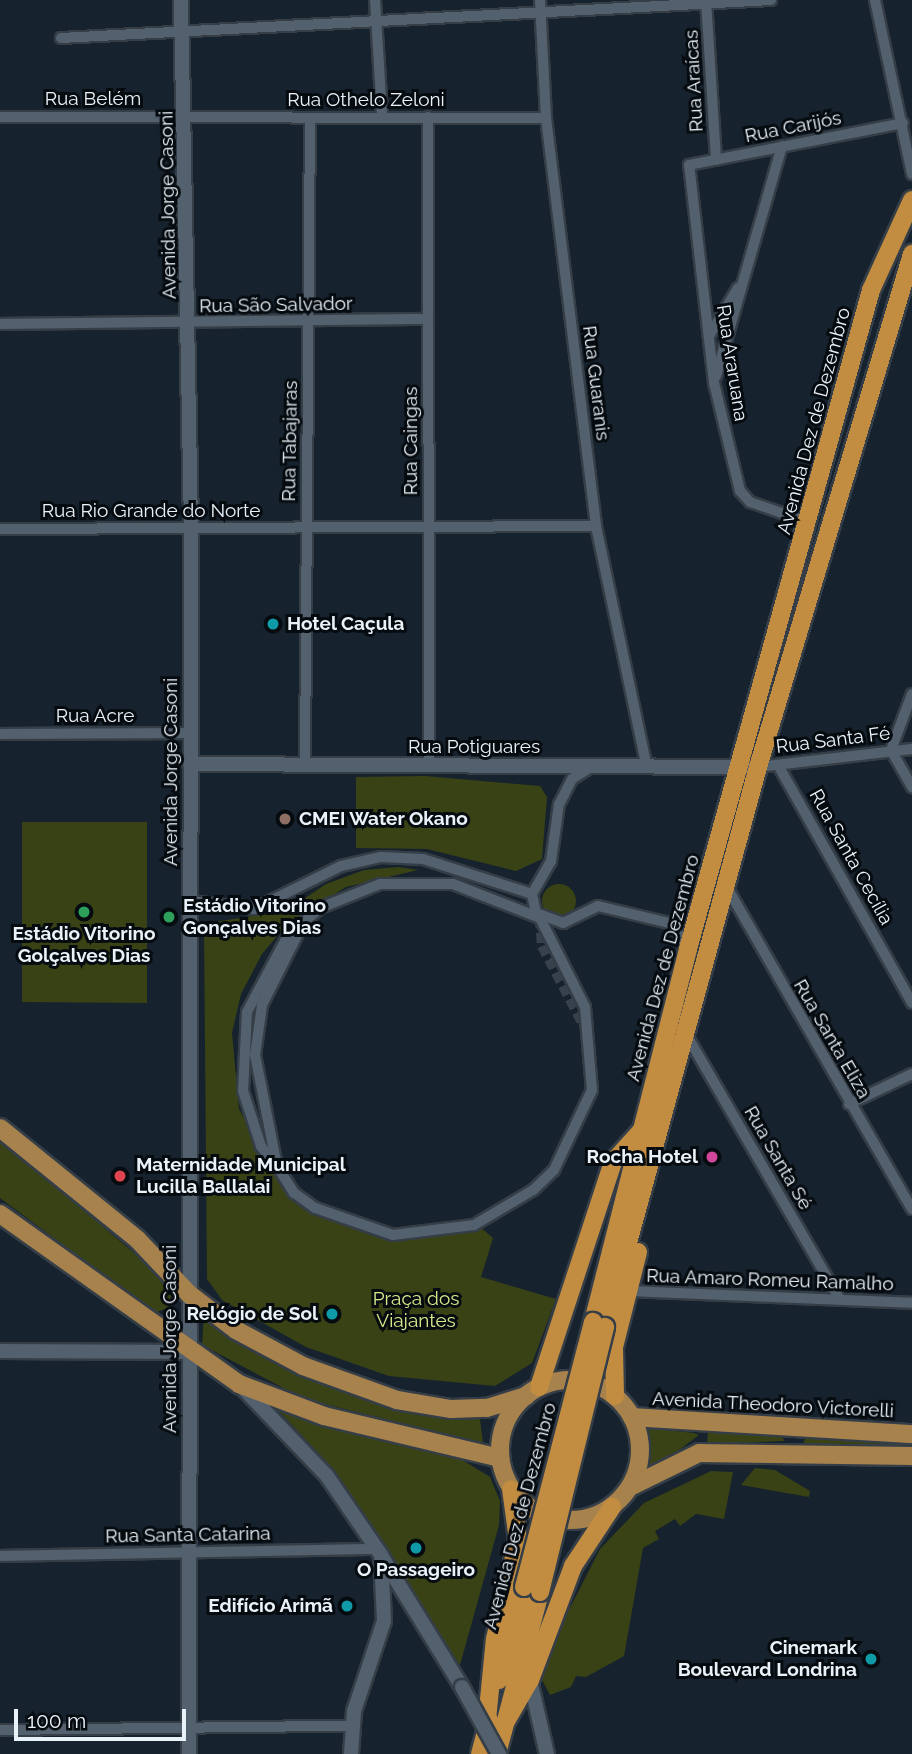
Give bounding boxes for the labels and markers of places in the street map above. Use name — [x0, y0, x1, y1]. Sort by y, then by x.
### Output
place label: Hotel Caçula — [287, 613, 405, 635]
marker: Hotel Caçula — [265, 616, 281, 632]
place label: CMEI Water Okano — [299, 808, 469, 830]
marker: CMEI Water Okano — [277, 811, 293, 827]
place label: Estádio Vitorino Gonçalves Dias — [183, 895, 327, 939]
marker: Estádio Vitorino Golçalves Dias — [76, 904, 92, 920]
marker: Estádio Vitorino Gonçalves Dias — [161, 909, 177, 925]
place label: Estádio Vitorino Golçalves Dias — [12, 923, 156, 967]
place label: Rocha Hotel — [587, 1146, 698, 1168]
marker: Rocha Hotel — [704, 1149, 720, 1165]
place label: Maternidade Municipal Lucilla Ballalai — [136, 1154, 346, 1198]
marker: Maternidade Municipal Lucilla Ballalai — [110, 1166, 130, 1186]
place label: Relógio de Sol — [186, 1303, 318, 1325]
marker: Relógio de Sol — [324, 1306, 340, 1322]
marker: O Passageiro — [408, 1540, 424, 1556]
place label: O Passageiro — [357, 1559, 475, 1581]
place label: Edifício Arimã — [208, 1595, 333, 1617]
marker: Edifício Arimã — [339, 1598, 355, 1614]
place label: Cinemark Boulevard Londrina — [678, 1637, 857, 1681]
marker: Cinemark Boulevard Londrina — [863, 1651, 879, 1667]

